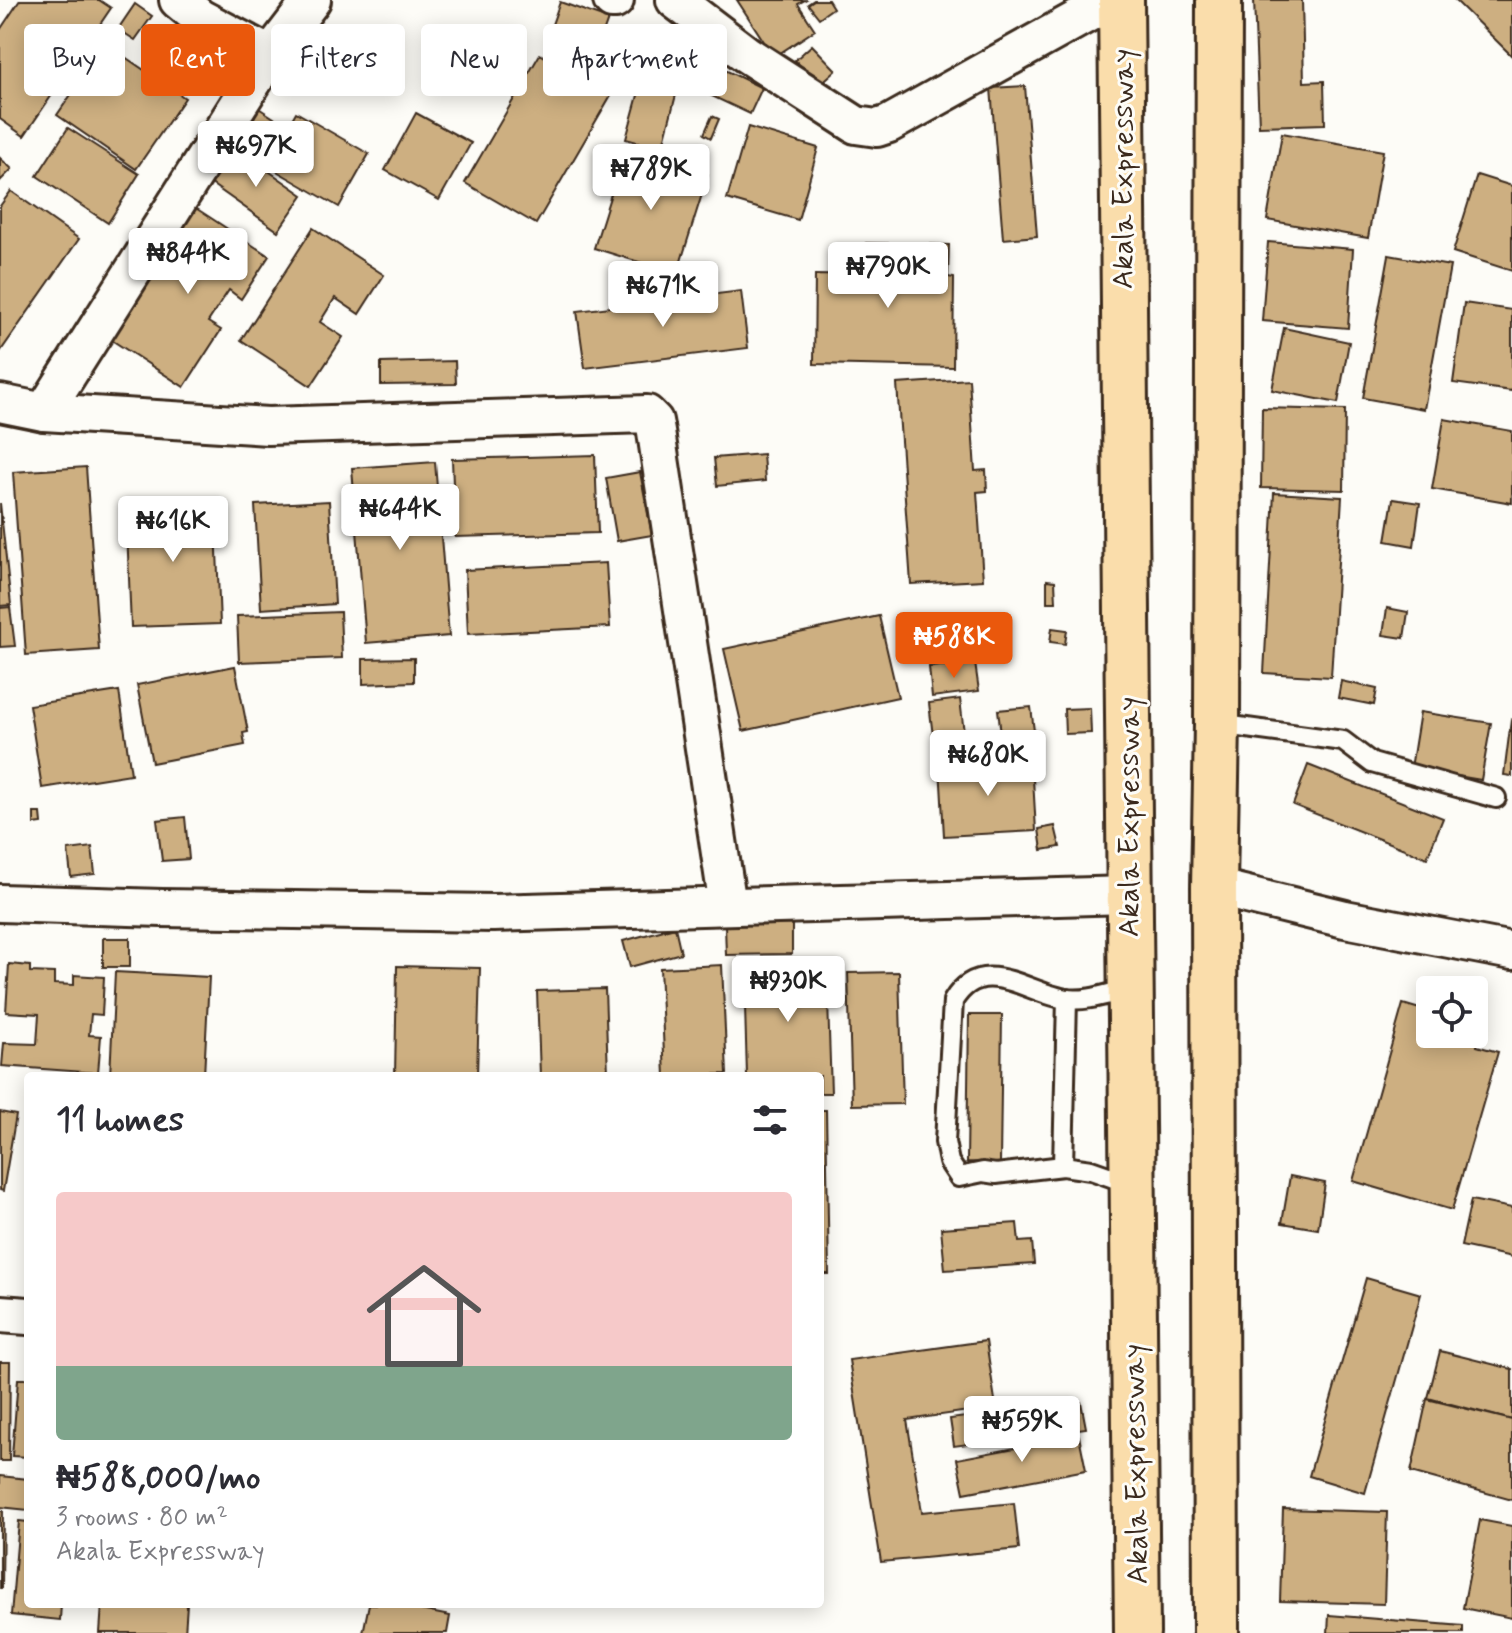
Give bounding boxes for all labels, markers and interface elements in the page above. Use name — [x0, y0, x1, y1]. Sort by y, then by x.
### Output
chip: Buy — [24, 24, 125, 96]
chip: Rent — [141, 24, 255, 96]
chip: Filters — [271, 24, 405, 96]
chip: New — [421, 24, 527, 96]
chip: Apartment — [543, 24, 727, 96]
street label: Akala Expressway — [1104, 49, 1143, 289]
pin: ₦697K — [200, 121, 312, 189]
text: ₦697K — [216, 130, 296, 164]
pin: ₦789K — [595, 144, 707, 212]
text: ₦789K — [611, 153, 691, 187]
pin: ₦844K — [132, 228, 244, 296]
text: ₦844K — [147, 237, 229, 271]
pin: ₦790K — [832, 242, 944, 310]
text: ₦790K — [846, 251, 930, 285]
pin: ₦671K — [607, 261, 719, 329]
text: ₦671K — [626, 270, 700, 304]
pin: ₦644K — [344, 484, 456, 552]
text: ₦644K — [359, 493, 441, 527]
pin: ₦616K — [117, 496, 229, 564]
text: ₦616K — [136, 505, 210, 539]
pin: ₦588K — [898, 612, 1010, 680]
text: ₦588K — [914, 621, 995, 655]
street label: Akala Expressway — [1110, 697, 1149, 937]
pin: ₦680K — [932, 730, 1044, 798]
text: ₦680K — [948, 739, 1028, 773]
pin: ₦930K — [732, 956, 844, 1024]
text: ₦930K — [750, 965, 826, 999]
map controls — [1416, 976, 1488, 1048]
button: locate — [1416, 976, 1488, 1048]
text: 11 homes — [56, 1098, 184, 1143]
icon: filters — [748, 1098, 792, 1142]
icon: home — [352, 1244, 496, 1388]
street label: Akala Expressway — [1115, 1343, 1158, 1585]
pin: ₦559K — [966, 1396, 1078, 1464]
text: ₦559K — [982, 1405, 1062, 1439]
text: ₦588,000/mo — [56, 1456, 261, 1501]
text: 3 rooms · 80 m² — [56, 1501, 228, 1535]
text: Akala Expressway — [56, 1535, 265, 1569]

